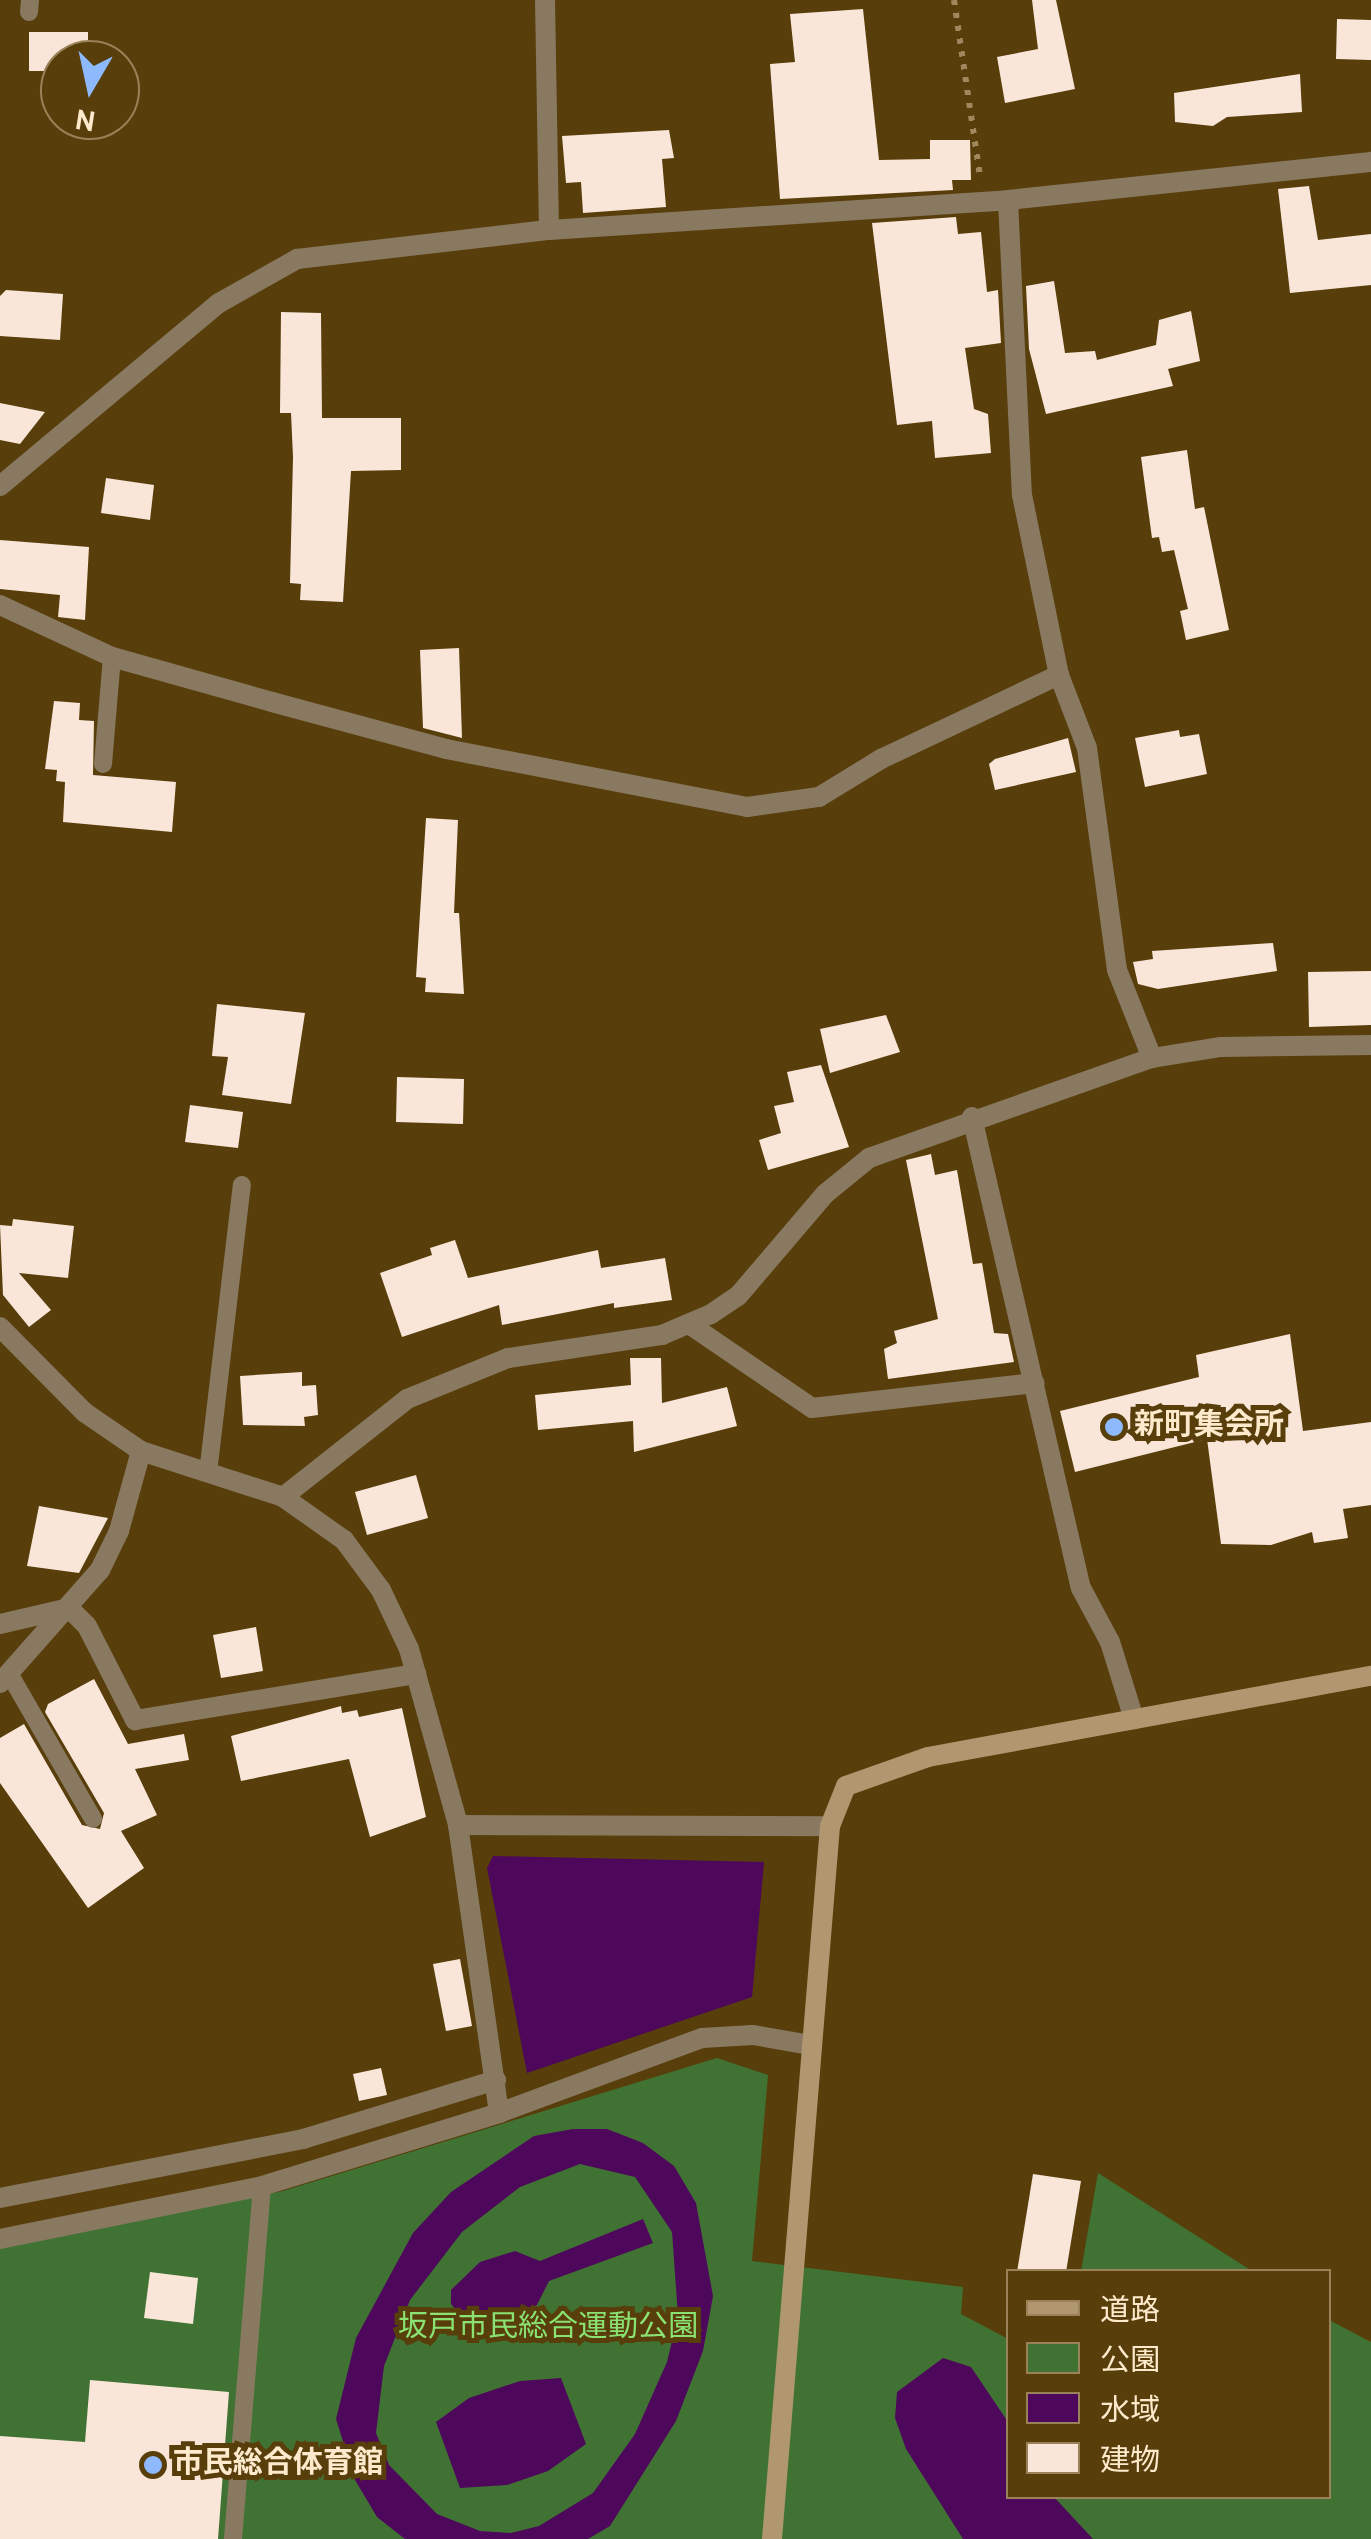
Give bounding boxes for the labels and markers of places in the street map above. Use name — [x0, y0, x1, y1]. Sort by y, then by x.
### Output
place label: 新町集会所 — [1134, 1409, 1284, 1445]
marker: 新町集会所 — [1103, 1416, 1125, 1438]
place label: 市民総合体育館 — [173, 2447, 383, 2483]
marker: 市民総合体育館 — [142, 2454, 164, 2476]

